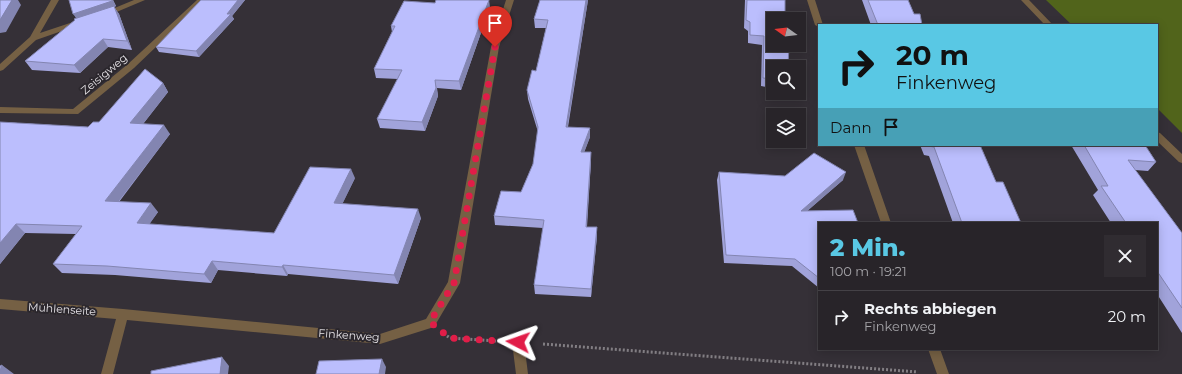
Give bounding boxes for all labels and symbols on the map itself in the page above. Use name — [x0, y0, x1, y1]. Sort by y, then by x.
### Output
pin — [478, 6, 512, 47]
north arrow — [766, 12, 806, 52]
street label: Zeisigweg — [78, 51, 130, 97]
street label: Mühlenseite — [28, 300, 97, 318]
position arrow — [497, 321, 539, 363]
street label: Finkenweg — [318, 326, 380, 344]

